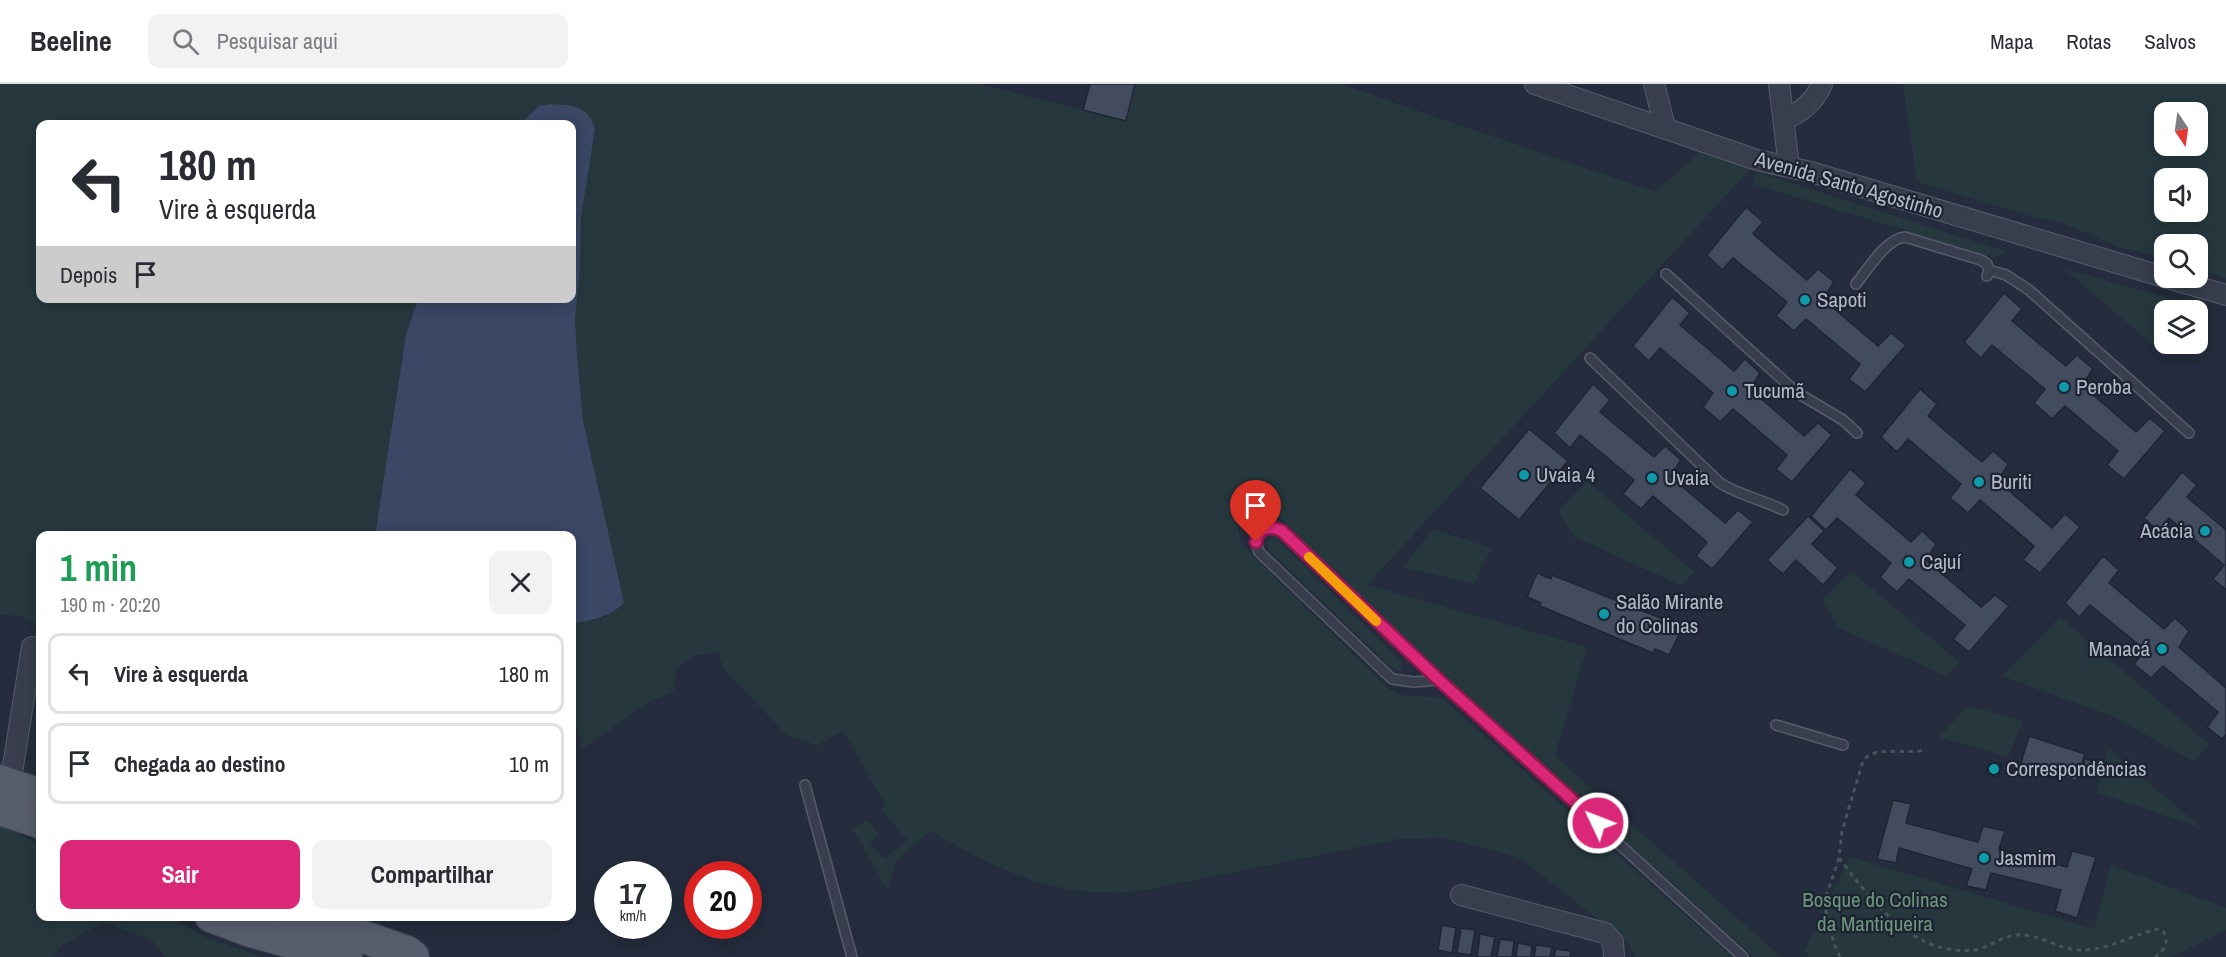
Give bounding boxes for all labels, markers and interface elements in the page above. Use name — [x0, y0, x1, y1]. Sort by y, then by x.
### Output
search box — [148, 14, 568, 68]
text: Beeline — [30, 22, 112, 60]
icon: search — [169, 25, 202, 58]
text: Pesquisar aqui — [217, 26, 338, 56]
text: Mapa — [1990, 27, 2033, 56]
text: Rotas — [2066, 27, 2111, 56]
text: Salvos — [2144, 27, 2196, 56]
north arrow — [2154, 102, 2208, 156]
map controls — [2154, 102, 2208, 354]
text: 180 m — [159, 137, 257, 193]
icon: left — [60, 144, 138, 222]
street label: Avenida Santo Agostinho — [1751, 144, 1946, 225]
button: sound — [2154, 168, 2208, 222]
text: Vire à esquerda — [159, 191, 316, 227]
button: search — [2154, 234, 2208, 288]
icon: arrive — [129, 258, 162, 291]
text: Depois — [60, 260, 117, 290]
place label: Sapoti — [1817, 285, 1867, 314]
marker: Sapoti — [1798, 293, 1812, 307]
button: layers — [2154, 300, 2208, 354]
place label: Peroba — [2076, 372, 2132, 401]
place label: Tucumã — [1744, 376, 1805, 405]
marker: Peroba — [2057, 380, 2071, 394]
marker: Tucumã — [1725, 384, 1739, 398]
place label: Uvaia 4 — [1536, 460, 1596, 489]
place label: Uvaia — [1664, 463, 1709, 492]
place label: Buriti — [1991, 467, 2032, 496]
marker: Uvaia 4 — [1517, 468, 1531, 482]
marker: Uvaia — [1645, 471, 1659, 485]
marker: Buriti — [1972, 475, 1986, 489]
pin — [1230, 480, 1281, 542]
icon: arrive — [1239, 489, 1272, 522]
place label: Acácia — [2139, 516, 2193, 545]
marker: Acácia — [2198, 524, 2212, 538]
text: 1 min — [60, 544, 137, 592]
place label: Cajuí — [1921, 547, 1961, 576]
button: close — [489, 551, 552, 614]
marker: Cajuí — [1902, 555, 1916, 569]
place label: Salão Mirante do Colinas — [1616, 587, 1723, 640]
text: 190 m · 20:20 — [60, 591, 160, 618]
marker: Salão Mirante do Colinas — [1597, 607, 1611, 621]
place label: Manacá — [2089, 634, 2150, 663]
marker: Manacá — [2155, 642, 2169, 656]
icon: left — [63, 657, 96, 690]
text: Vire à esquerda — [114, 659, 248, 689]
text: 180 m — [499, 659, 549, 689]
icon: arrive — [63, 747, 96, 780]
text: Chegada ao destino — [114, 749, 285, 779]
text: 10 m — [509, 749, 549, 779]
place label: Correspondências — [2006, 754, 2147, 783]
marker: Correspondências — [1987, 762, 2001, 776]
position arrow — [1566, 791, 1630, 855]
button: Sair — [60, 840, 300, 909]
button: Compartilhar — [312, 840, 552, 909]
place label: Jasmim — [1996, 843, 2056, 872]
marker: Jasmim — [1977, 851, 1991, 865]
speed limit sign: 20 — [684, 861, 762, 939]
text: 17 — [619, 873, 647, 913]
park label: Bosque do Colinas da Mantiqueira — [1802, 885, 1948, 938]
text: km/h — [620, 905, 646, 926]

